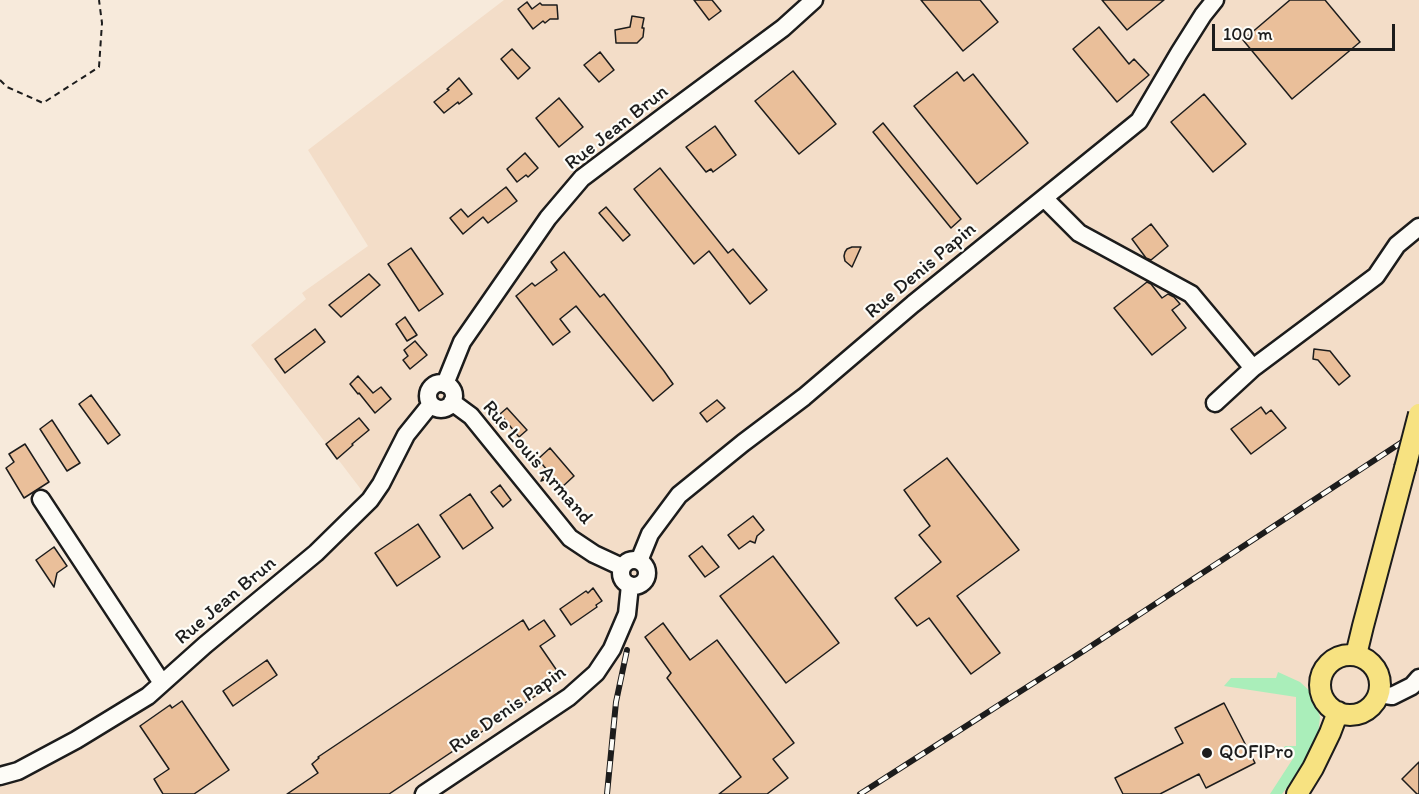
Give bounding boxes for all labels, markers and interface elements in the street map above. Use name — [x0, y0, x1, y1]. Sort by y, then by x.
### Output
scale bar — [1215, 12, 1398, 50]
text: 100 m — [1223, 23, 1273, 45]
street label: Rue Jean Brun — [560, 80, 674, 176]
street label: Rue Denis Papin — [861, 218, 981, 324]
street label: Rue Louis Armand — [477, 396, 597, 530]
street label: Rue Jean Brun — [171, 552, 281, 650]
street label: Rue Denis Papin — [445, 661, 571, 759]
place label: QOFIPro — [1219, 741, 1293, 765]
marker: QOFIPro — [1200, 746, 1214, 760]

